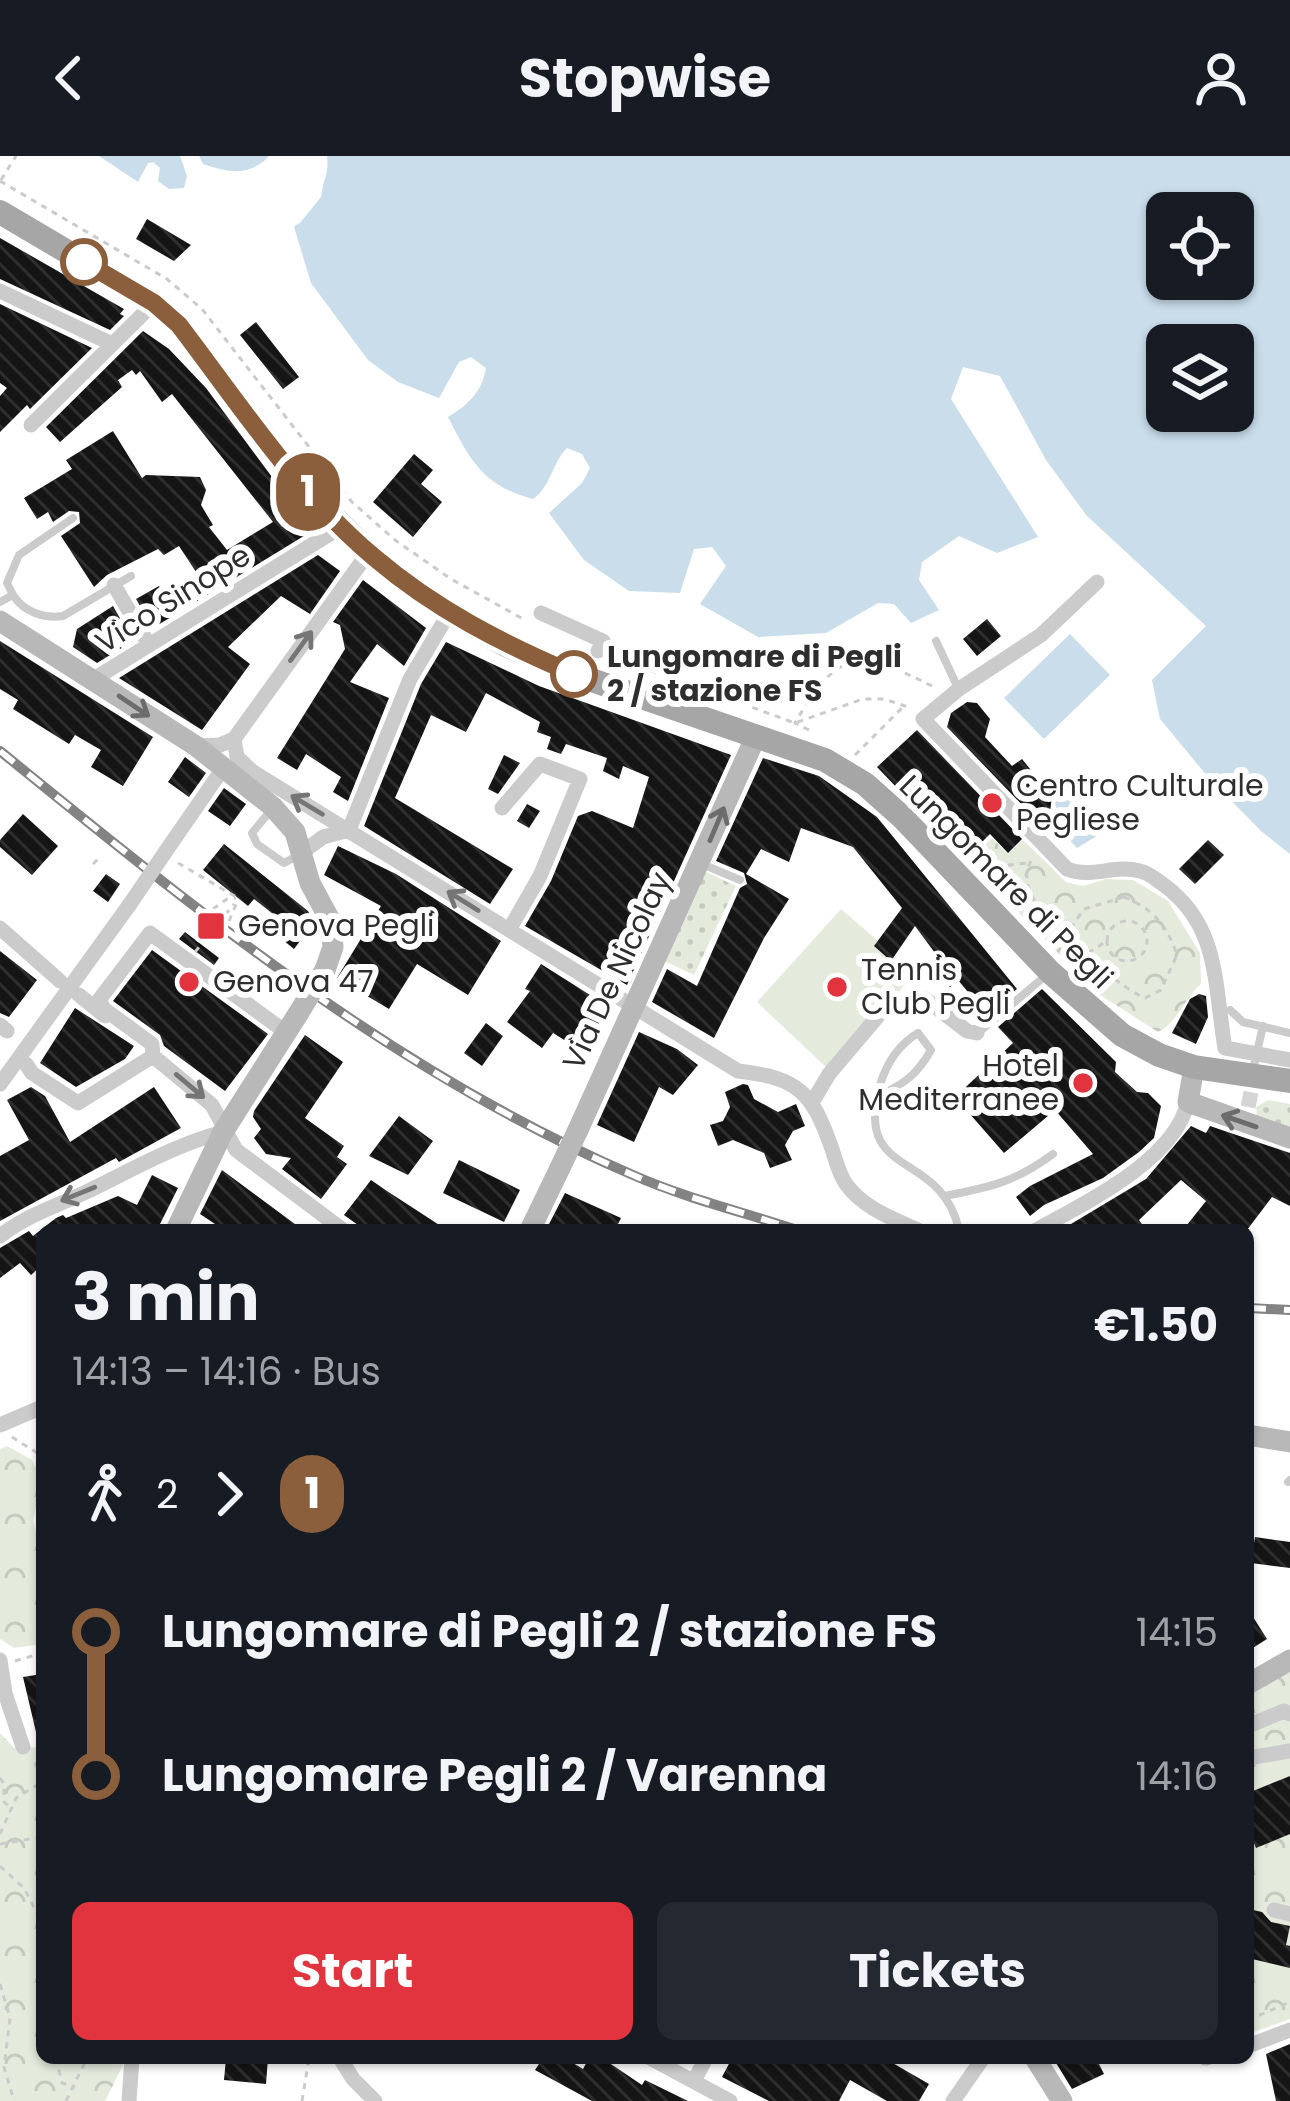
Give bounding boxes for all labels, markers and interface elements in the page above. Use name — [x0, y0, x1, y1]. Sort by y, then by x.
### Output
text: Stopwise — [519, 40, 771, 116]
icon: back — [36, 45, 102, 111]
icon: person — [1188, 45, 1254, 111]
map controls — [1146, 192, 1254, 432]
button: locate — [1146, 192, 1254, 300]
unlabelled marker — [62, 240, 106, 284]
button: layers — [1146, 324, 1254, 432]
line badge: 1 — [269, 453, 347, 531]
text: 1 — [300, 462, 316, 521]
street label: Vico Sinope — [87, 534, 258, 663]
one-way arrow — [288, 630, 314, 663]
place label: Lungomare di Pegli 2 / stazione FS — [607, 635, 902, 712]
marker: Lungomare di Pegli 2 / stazione FS — [552, 652, 596, 696]
one-way arrow — [117, 693, 151, 718]
place label: Centro Culturale Pegliese — [1016, 764, 1264, 841]
street label: Lungomare di Pegli — [890, 765, 1123, 998]
marker: Centro Culturale Pegliese — [979, 790, 1005, 816]
one-way arrow — [291, 793, 325, 817]
one-way arrow — [708, 806, 730, 842]
street label: Via De Nicolay — [552, 865, 681, 1077]
one-way arrow — [447, 889, 481, 913]
place label: Genova Pegli — [238, 904, 434, 947]
marker: Genova Pegli — [195, 910, 227, 942]
place label: Tennis Club Pegli — [861, 948, 1010, 1025]
place label: Genova 47 — [213, 960, 374, 1003]
marker: Genova 47 — [176, 969, 202, 995]
marker: Tennis Club Pegli — [824, 974, 850, 1000]
place label: Hotel Mediterranee — [858, 1044, 1059, 1121]
marker: Hotel Mediterranee — [1070, 1070, 1096, 1096]
one-way arrow — [173, 1073, 205, 1099]
one-way arrow — [1221, 1108, 1259, 1130]
one-way arrow — [60, 1185, 97, 1207]
text: 3 min — [72, 1251, 260, 1343]
text: €1.50 — [1094, 1294, 1218, 1357]
text: 14:13 – 14:16 · Bus — [72, 1344, 381, 1399]
icon: walk — [72, 1461, 138, 1527]
icon: forward — [196, 1461, 262, 1527]
text: 1 — [304, 1464, 320, 1523]
text: 2 — [156, 1467, 178, 1522]
text: Lungomare di Pegli 2 / stazione FS — [162, 1600, 937, 1663]
text: 14:15 — [1136, 1605, 1218, 1660]
text: Lungomare Pegli 2 / Varenna — [162, 1744, 827, 1807]
text: 14:16 — [1135, 1749, 1218, 1804]
button: Start — [72, 1902, 633, 2040]
button: Tickets — [657, 1902, 1218, 2040]

